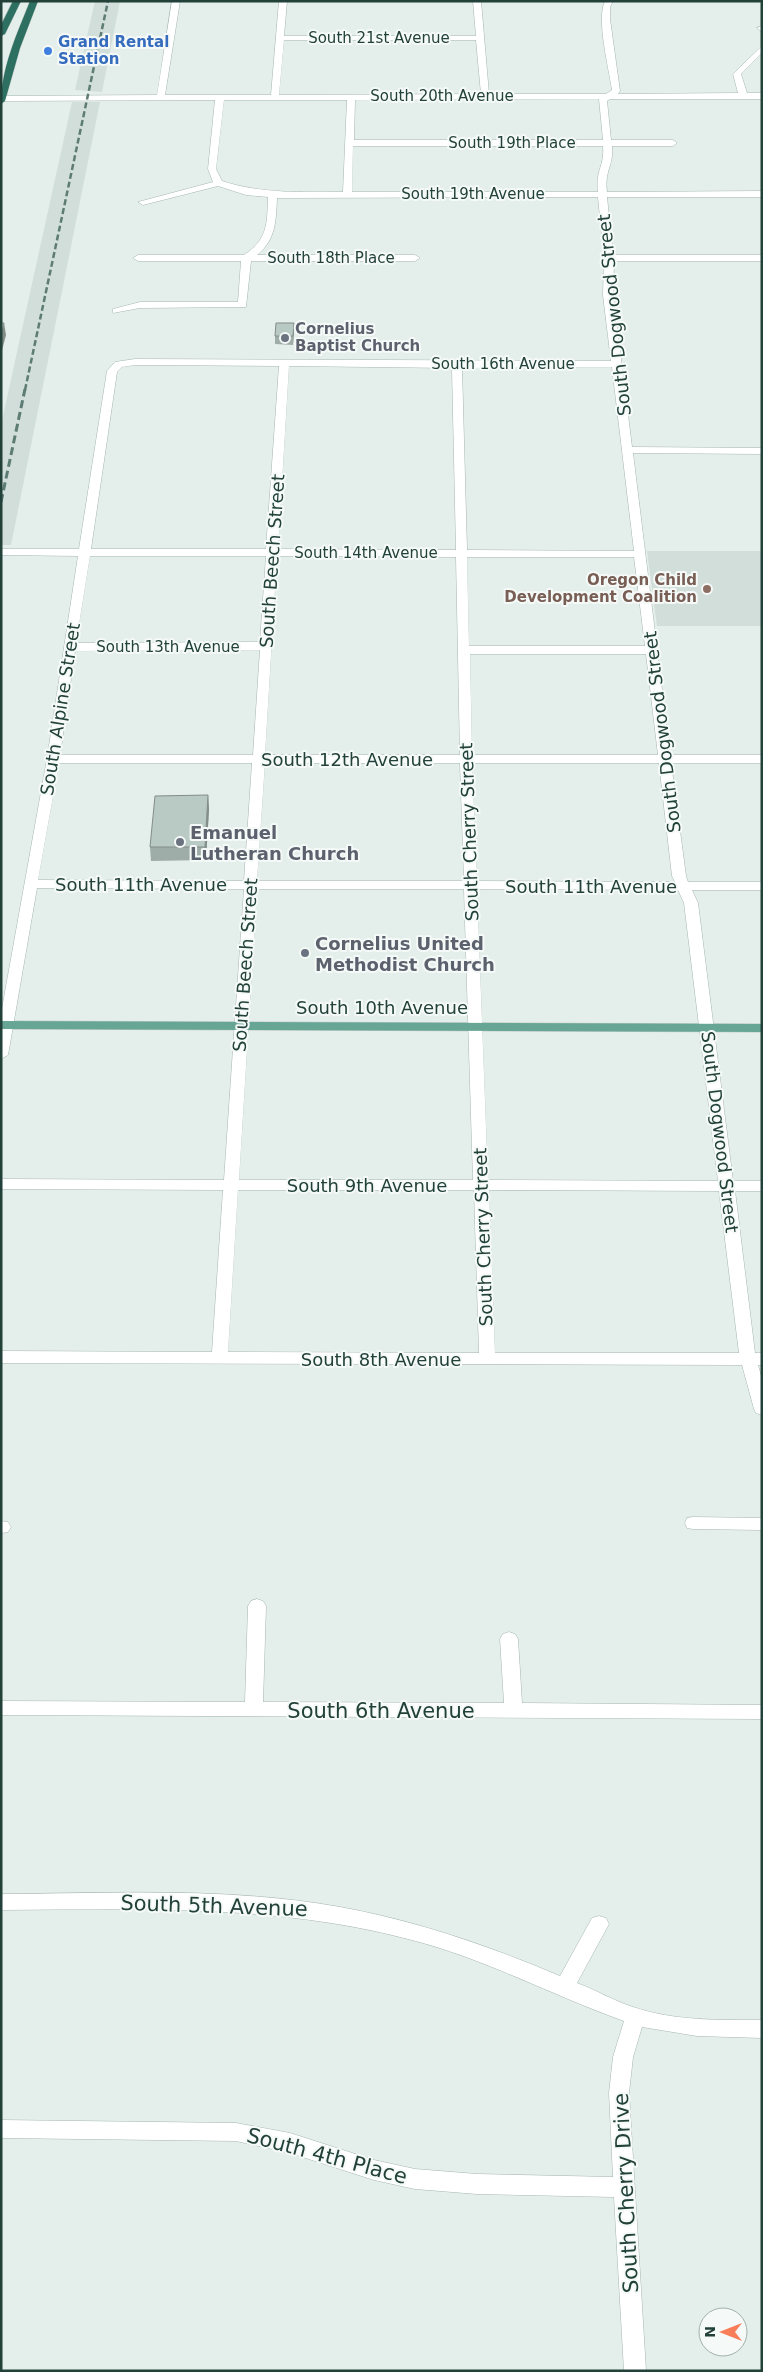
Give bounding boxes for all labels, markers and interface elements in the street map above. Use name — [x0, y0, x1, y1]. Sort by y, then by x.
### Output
street label: South 21st Avenue — [308, 29, 450, 47]
place label: Grand Rental Station — [58, 33, 169, 68]
marker: Grand Rental Station — [42, 45, 54, 57]
street label: South 20th Avenue — [370, 87, 514, 105]
street label: South 19th Place — [448, 134, 576, 152]
street label: South 19th Avenue — [401, 185, 545, 203]
street label: South Dogwood Street — [593, 213, 635, 417]
street label: South 18th Place — [267, 249, 395, 267]
place label: Cornelius Baptist Church — [295, 320, 420, 355]
marker: Cornelius Baptist Church — [279, 332, 291, 344]
street label: South 16th Avenue — [431, 355, 575, 373]
street label: South Beech Street — [255, 473, 289, 649]
street label: South 14th Avenue — [294, 544, 438, 562]
place label: Oregon Child Development Coalition — [504, 571, 697, 606]
marker: Oregon Child Development Coalition — [701, 583, 713, 595]
street label: South Alpine Street — [36, 621, 84, 797]
street label: South Dogwood Street — [639, 630, 685, 834]
street label: South 13th Avenue — [96, 638, 240, 656]
street label: South Cherry Street — [455, 742, 483, 922]
street label: South 12th Avenue — [261, 749, 433, 770]
place label: Emanuel Lutheran Church — [190, 822, 359, 864]
marker: Emanuel Lutheran Church — [174, 836, 186, 848]
street label: South 11th Avenue — [55, 874, 227, 895]
street label: South 11th Avenue — [505, 876, 677, 897]
street label: South Beech Street — [228, 877, 262, 1053]
place label: Cornelius United Methodist Church — [315, 933, 495, 975]
marker: Cornelius United Methodist Church — [299, 947, 311, 959]
street label: South 10th Avenue — [296, 997, 468, 1018]
street label: South Dogwood Street — [697, 1030, 743, 1234]
street label: South Cherry Street — [469, 1147, 497, 1327]
street label: South 9th Avenue — [287, 1175, 447, 1196]
street label: South 8th Avenue — [301, 1349, 461, 1370]
street label: South 6th Avenue — [287, 1699, 475, 1723]
street label: South 5th Avenue — [120, 1891, 308, 1921]
street label: South Cherry Drive — [609, 2092, 643, 2294]
street label: South 4th Place — [244, 2123, 410, 2189]
north arrow — [698, 2307, 748, 2357]
text: N — [702, 2326, 718, 2338]

